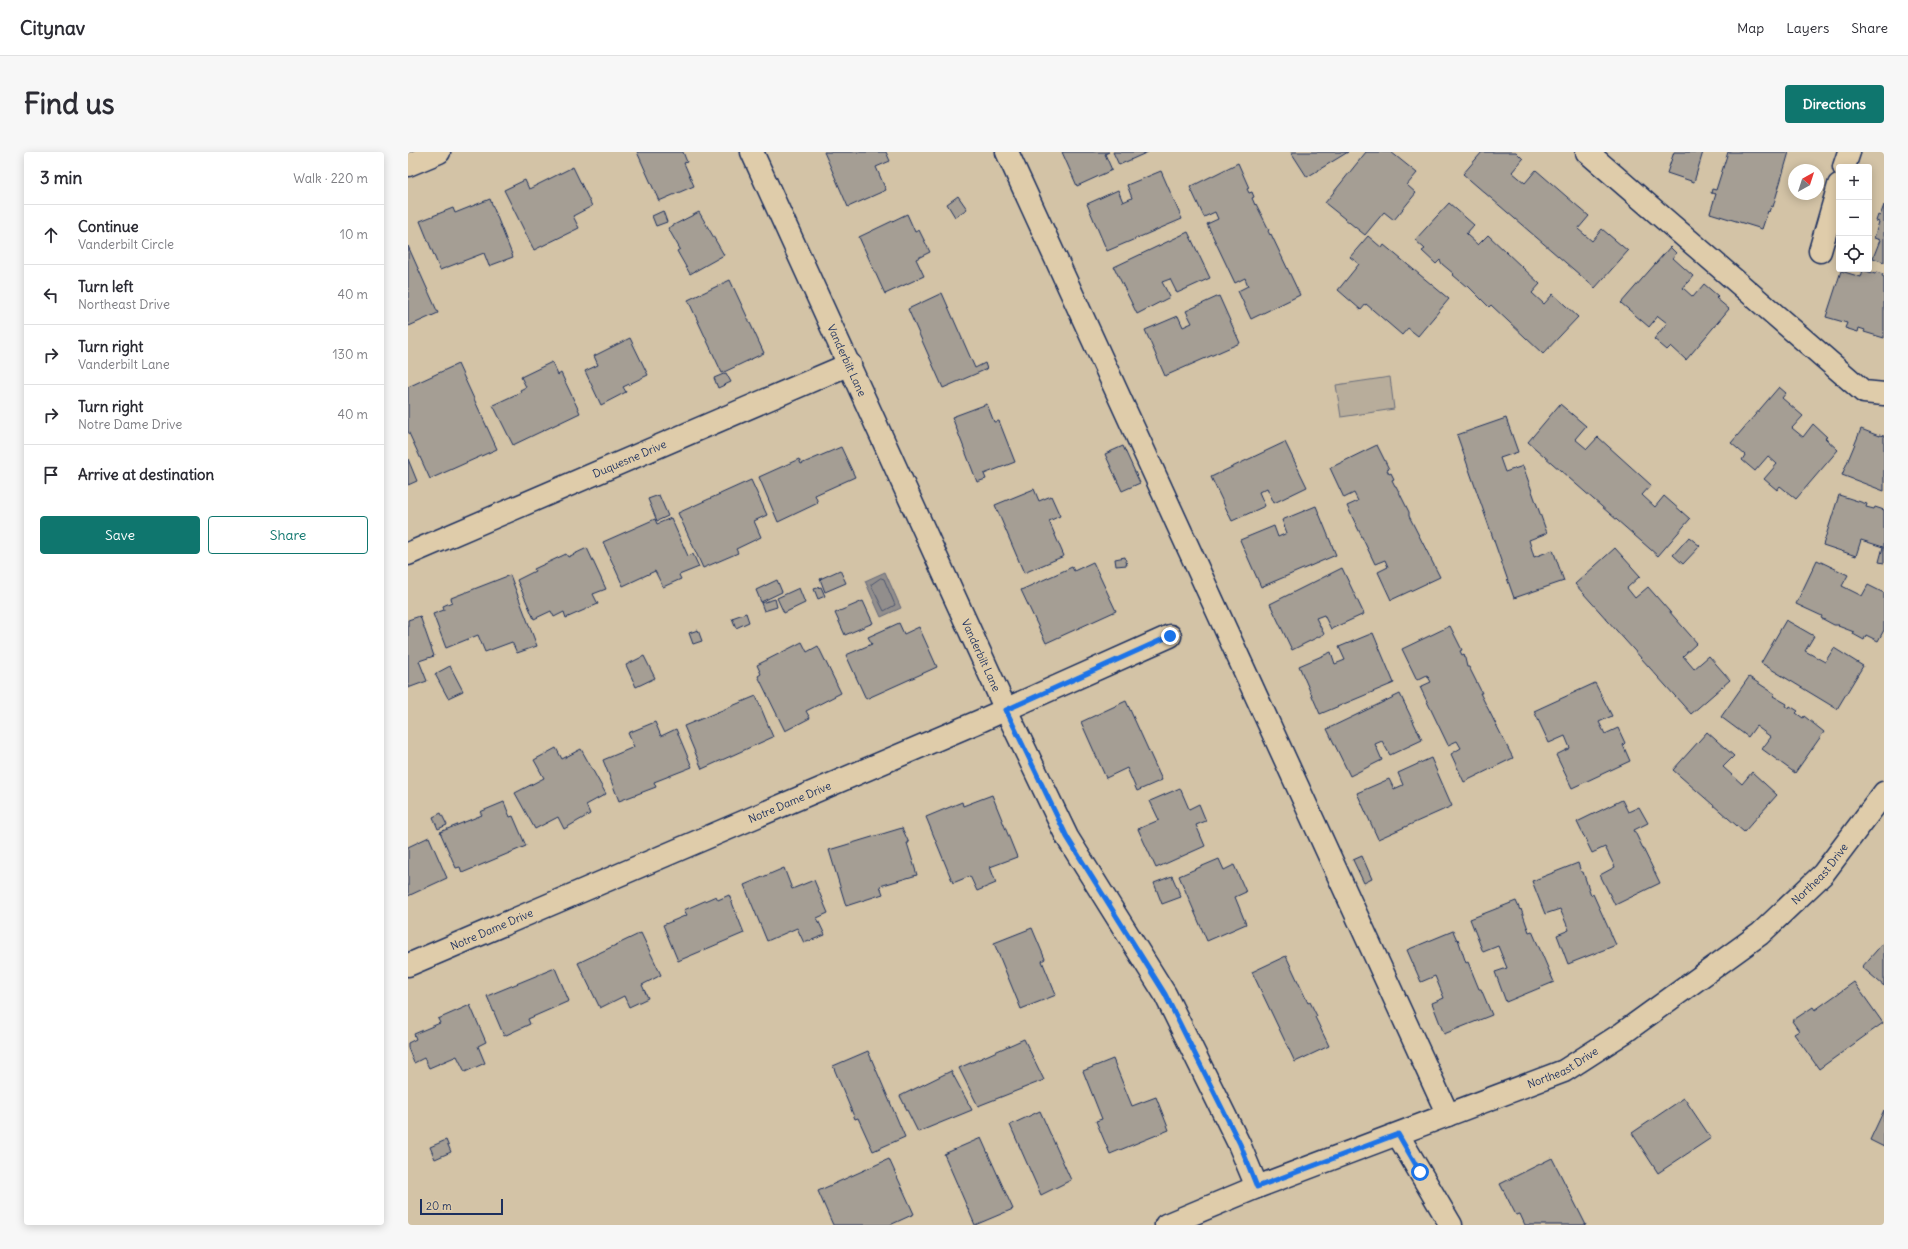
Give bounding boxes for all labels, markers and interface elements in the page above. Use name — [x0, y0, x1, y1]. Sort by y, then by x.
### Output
text: Citynav — [20, 16, 85, 40]
text: Map — [1737, 19, 1764, 37]
text: Layers — [1786, 19, 1829, 37]
text: Share — [1851, 19, 1888, 37]
button: Directions — [1785, 85, 1884, 123]
text: Find us — [24, 86, 115, 122]
north arrow — [1788, 164, 1824, 200]
map controls — [1836, 164, 1872, 272]
button: + — [1836, 164, 1872, 200]
text: 3 min — [40, 167, 82, 189]
text: Walk · 220 m — [293, 170, 368, 187]
button: − — [1836, 200, 1872, 236]
text: Continue — [78, 217, 139, 236]
icon: ahead — [40, 224, 62, 246]
text: 10 m — [340, 226, 368, 243]
text: Vanderbilt Circle — [78, 236, 174, 253]
button: locate — [1836, 236, 1872, 272]
text: Turn left — [78, 277, 133, 296]
icon: left — [40, 284, 62, 306]
text: 40 m — [337, 286, 368, 303]
text: Northeast Drive — [78, 296, 170, 313]
street label: Vanderbilt Lane — [824, 322, 869, 399]
text: Turn right — [78, 337, 143, 356]
icon: right — [40, 344, 62, 366]
text: 130 m — [332, 346, 368, 363]
text: Vanderbilt Lane — [78, 356, 170, 373]
text: Turn right — [78, 397, 143, 416]
icon: right — [40, 404, 62, 426]
text: 40 m — [337, 406, 368, 423]
text: Notre Dame Drive — [78, 416, 182, 433]
street label: Duquesne Drive — [591, 437, 668, 481]
icon: arrive — [40, 464, 62, 486]
text: Arrive at destination — [78, 465, 214, 484]
button: Save — [40, 516, 200, 554]
button: Share — [208, 516, 368, 554]
street label: Vanderbilt Lane — [959, 617, 1004, 694]
route end — [1161, 627, 1179, 645]
street label: Notre Dame Drive — [746, 778, 833, 826]
street label: Northeast Drive — [1789, 840, 1851, 907]
street label: Notre Dame Drive — [448, 905, 535, 953]
street label: Northeast Drive — [1525, 1044, 1601, 1091]
route start — [1411, 1163, 1429, 1181]
scale bar — [420, 1197, 503, 1216]
text: 20 m — [426, 1199, 452, 1213]

